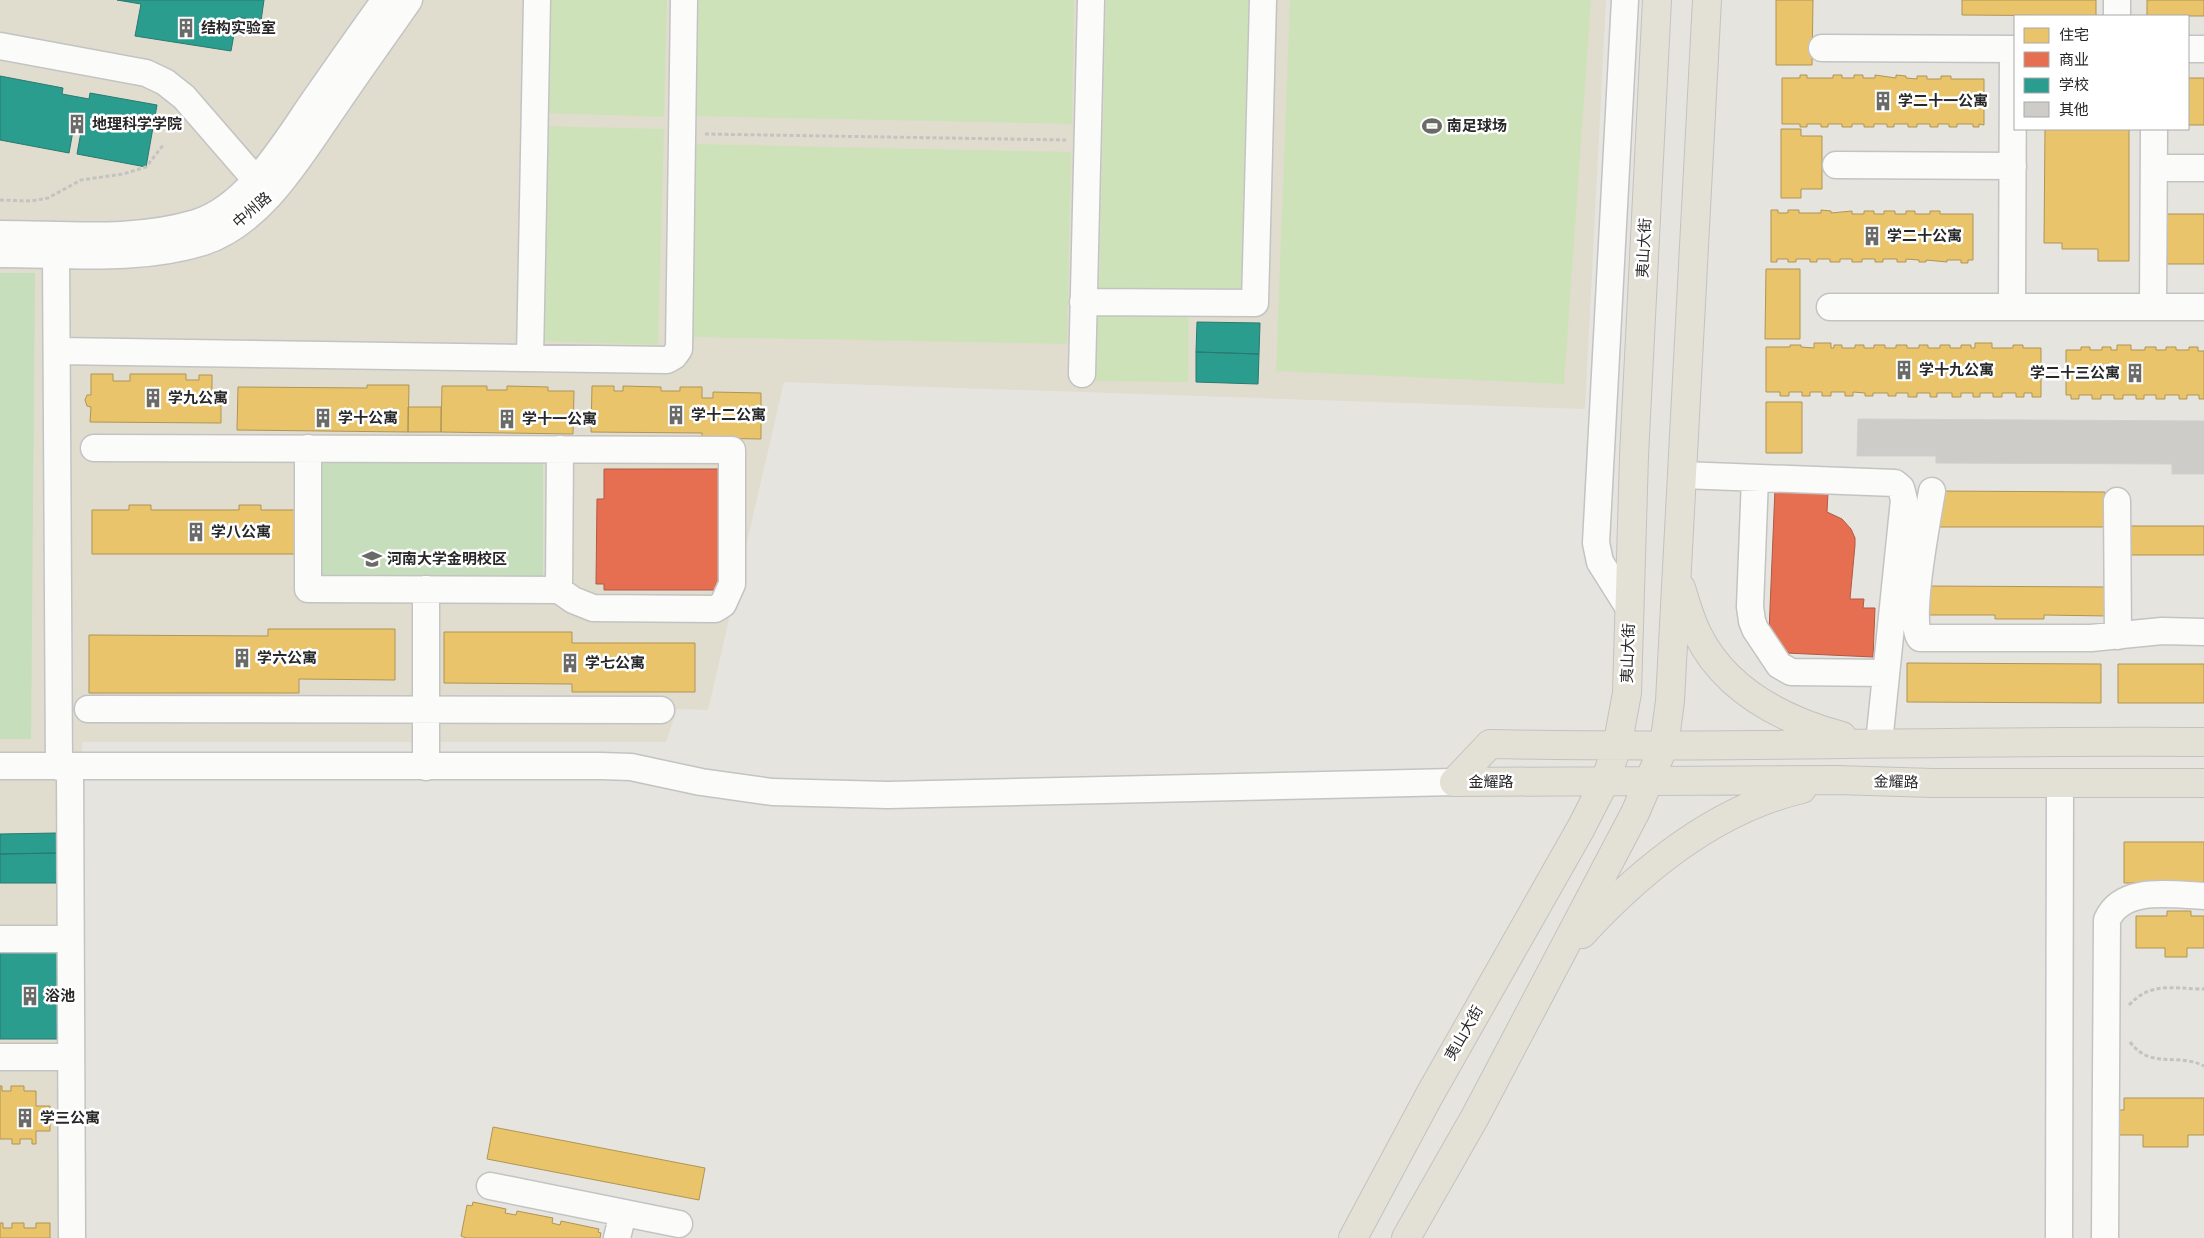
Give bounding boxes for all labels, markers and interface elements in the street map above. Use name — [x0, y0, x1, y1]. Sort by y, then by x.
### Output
legend — [2014, 15, 2189, 130]
building icon: 结构实验室 — [175, 17, 197, 39]
place label: 结构实验室 — [201, 17, 276, 38]
text: 住宅 — [2059, 24, 2089, 45]
text: 商业 — [2059, 49, 2089, 70]
text: 学校 — [2059, 74, 2089, 95]
building icon: 学二十一公寓 — [1872, 90, 1894, 112]
place label: 学二十一公寓 — [1898, 90, 1988, 111]
text: 其他 — [2059, 99, 2089, 120]
building icon: 地理科学学院 — [66, 113, 88, 135]
place label: 地理科学学院 — [92, 113, 182, 134]
sports icon: 南足球场 — [1421, 115, 1443, 137]
place label: 南足球场 — [1447, 115, 1507, 136]
street label: 中州路 — [228, 187, 276, 232]
street label: 夷山大街 — [1631, 217, 1656, 278]
building icon: 学二十公寓 — [1861, 225, 1883, 247]
place label: 学二十公寓 — [1887, 225, 1962, 246]
building icon: 学十九公寓 — [1893, 359, 1915, 381]
place label: 学十九公寓 — [1919, 359, 1994, 380]
place label: 学二十三公寓 — [2030, 362, 2120, 383]
building icon: 学二十三公寓 — [2124, 362, 2146, 384]
building icon: 学九公寓 — [142, 387, 164, 409]
place label: 学九公寓 — [168, 387, 228, 408]
building icon: 学十二公寓 — [665, 404, 687, 426]
place label: 学十二公寓 — [691, 404, 766, 425]
building icon: 学十公寓 — [312, 407, 334, 429]
place label: 学十公寓 — [338, 407, 398, 428]
building icon: 学十一公寓 — [496, 408, 518, 430]
place label: 学十一公寓 — [522, 408, 597, 429]
building icon: 学八公寓 — [185, 521, 207, 543]
place label: 学八公寓 — [211, 521, 271, 542]
school or university icon: 河南大学金明校区 — [361, 548, 383, 570]
place label: 河南大学金明校区 — [387, 548, 507, 569]
street label: 夷山大街 — [1616, 623, 1639, 683]
building icon: 学六公寓 — [231, 647, 253, 669]
place label: 学六公寓 — [257, 647, 317, 668]
building icon: 学七公寓 — [559, 652, 581, 674]
place label: 学七公寓 — [585, 652, 645, 673]
street label: 金耀路 — [1468, 771, 1514, 792]
street label: 金耀路 — [1873, 771, 1919, 792]
building icon: 浴池 — [19, 985, 41, 1007]
place label: 浴池 — [45, 985, 75, 1006]
street label: 夷山大街 — [1439, 1002, 1488, 1064]
building icon: 学三公寓 — [14, 1107, 36, 1129]
place label: 学三公寓 — [40, 1107, 100, 1128]

